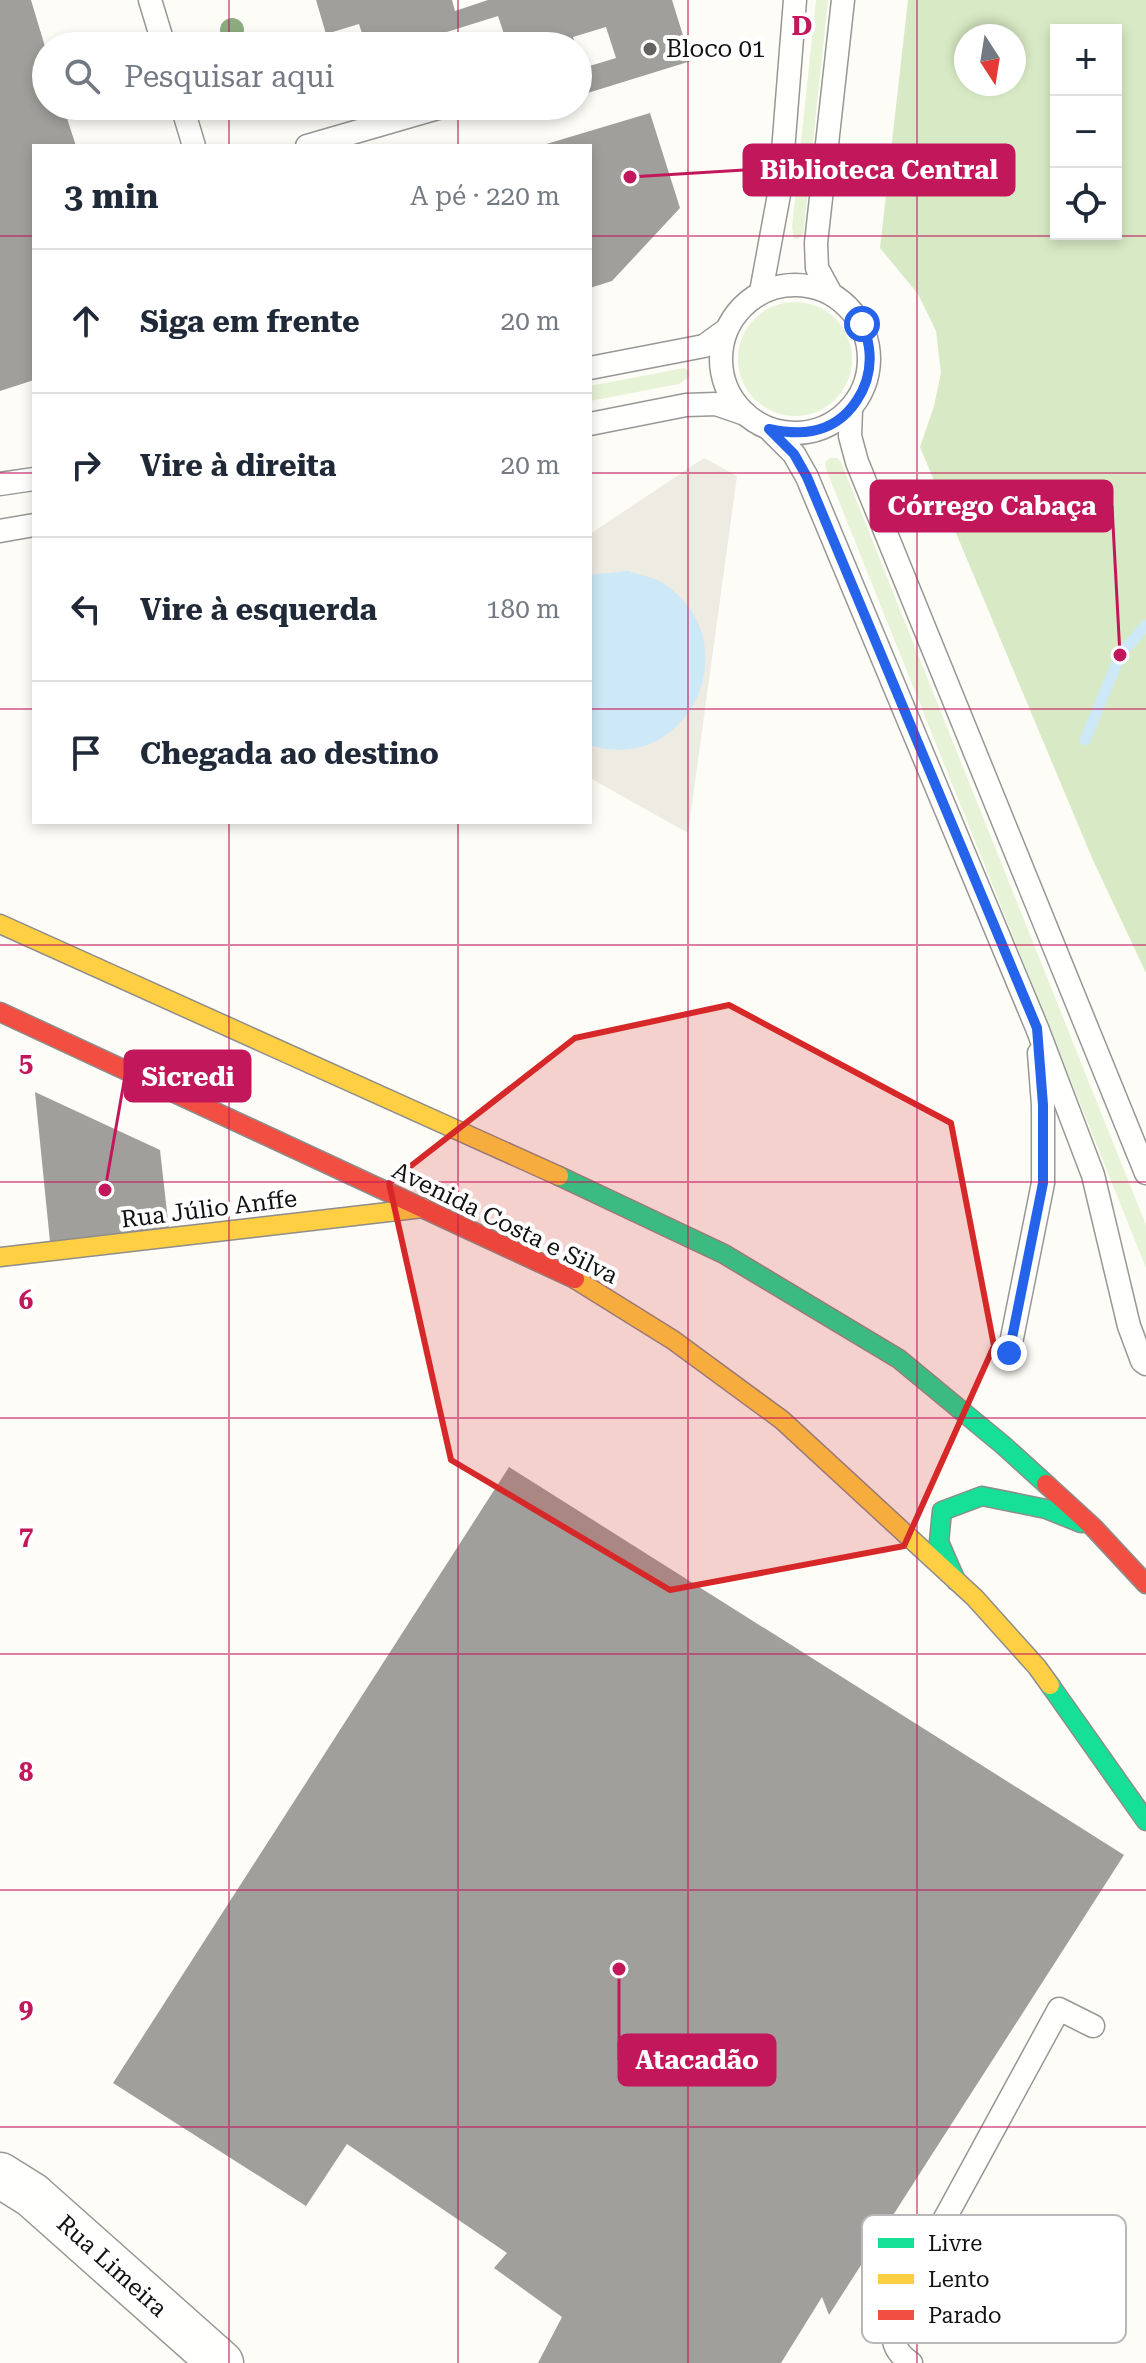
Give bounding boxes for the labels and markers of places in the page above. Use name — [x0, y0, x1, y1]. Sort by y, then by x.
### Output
place label: Bloco 01 — [666, 35, 765, 63]
marker: Bloco 01 — [641, 40, 659, 58]
callout: Biblioteca Central — [744, 145, 1014, 195]
callout: Córrego Cabaça — [871, 481, 1112, 531]
callout: Sicredi — [125, 1051, 250, 1101]
callout: Atacadão — [619, 2035, 775, 2085]

